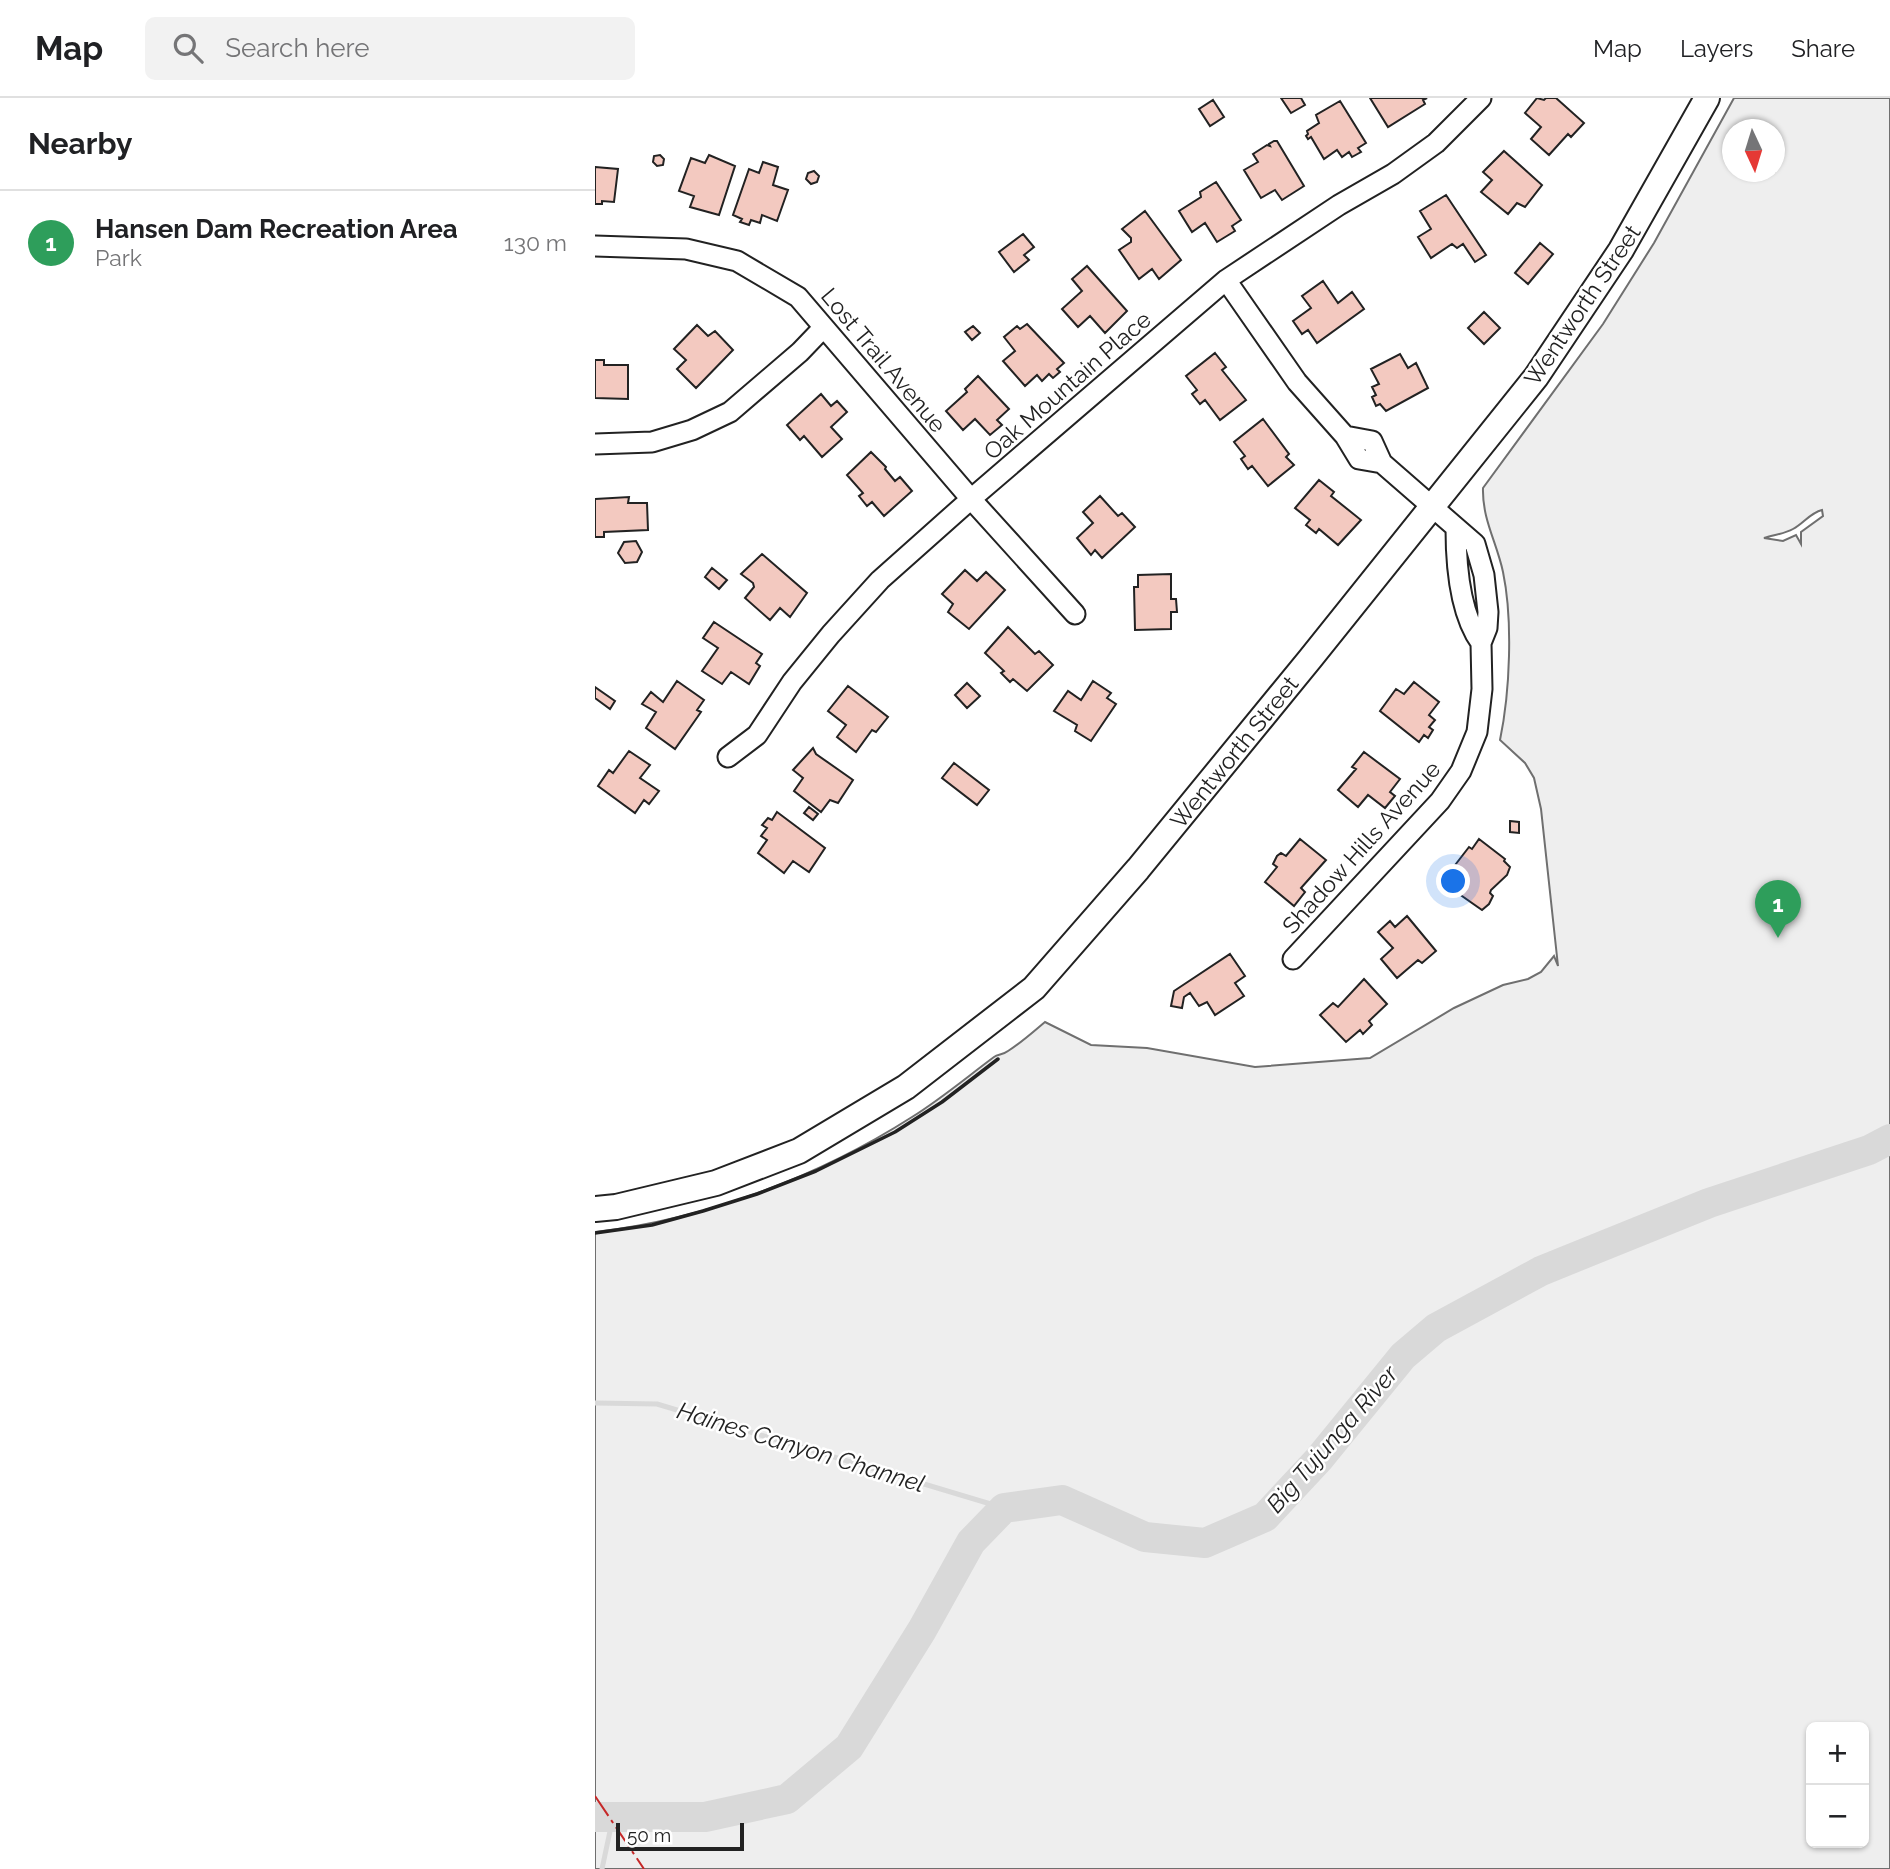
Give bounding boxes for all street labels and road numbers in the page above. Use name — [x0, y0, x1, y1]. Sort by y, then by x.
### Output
street label: Wentworth Street — [1518, 219, 1646, 390]
street label: Lost Trail Avenue — [816, 282, 952, 438]
street label: Oak Mountain Place — [978, 305, 1156, 465]
street label: Wentworth Street — [1164, 670, 1304, 833]
street label: Shadow Hills Avenue — [1276, 755, 1446, 939]

